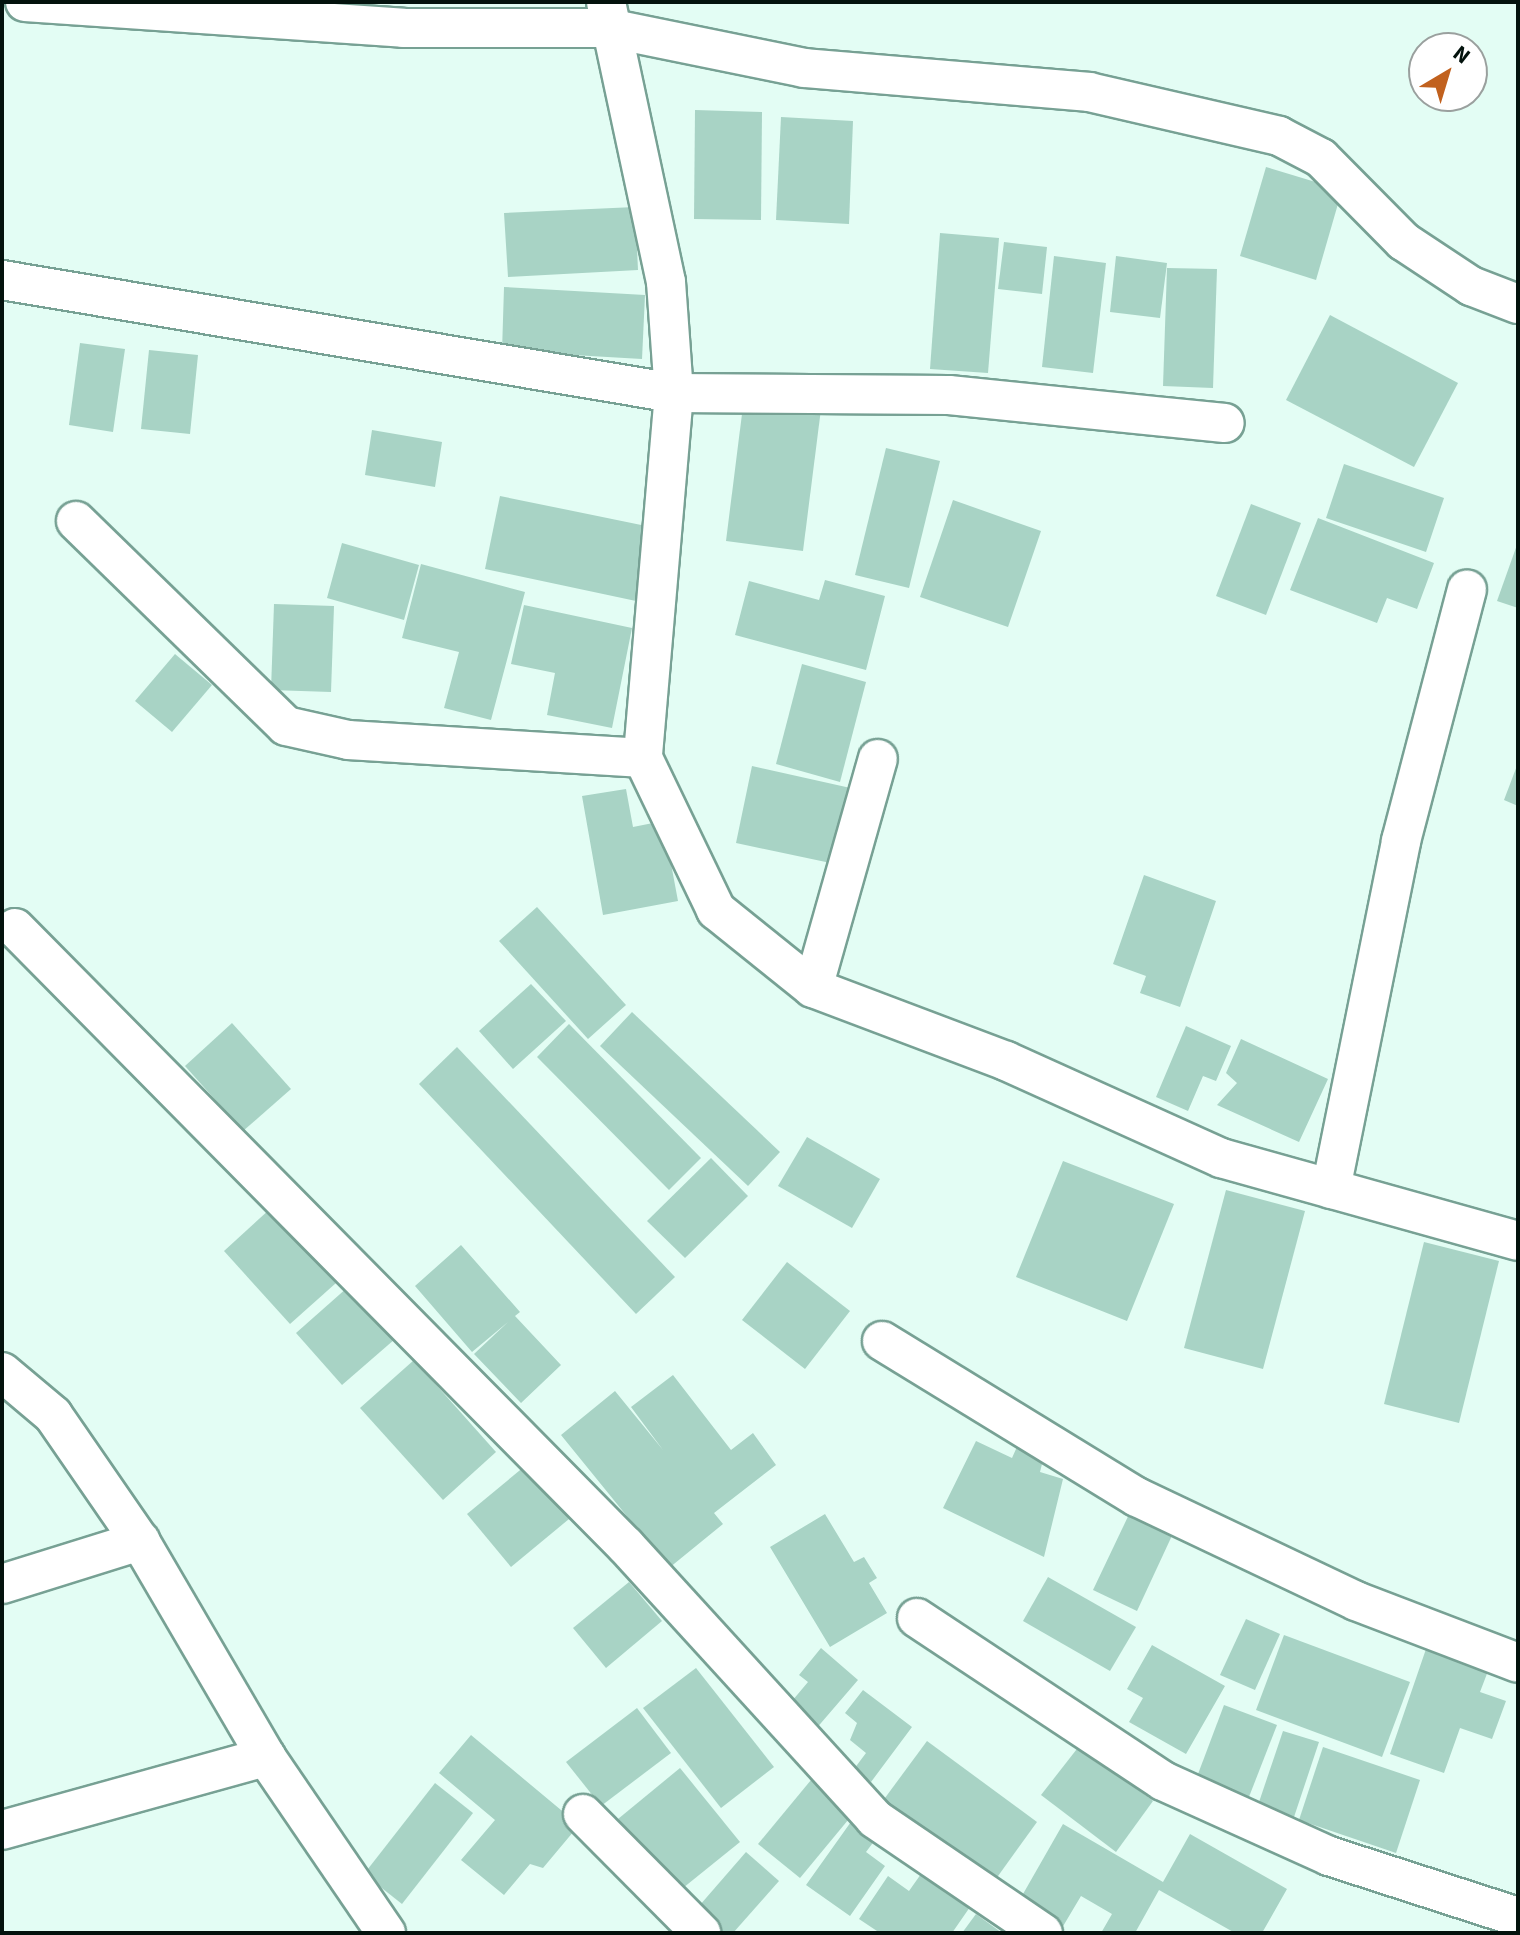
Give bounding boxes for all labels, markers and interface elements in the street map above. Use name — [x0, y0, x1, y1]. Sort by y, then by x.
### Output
north arrow — [1408, 32, 1488, 112]
text: N — [1446, 38, 1477, 72]

